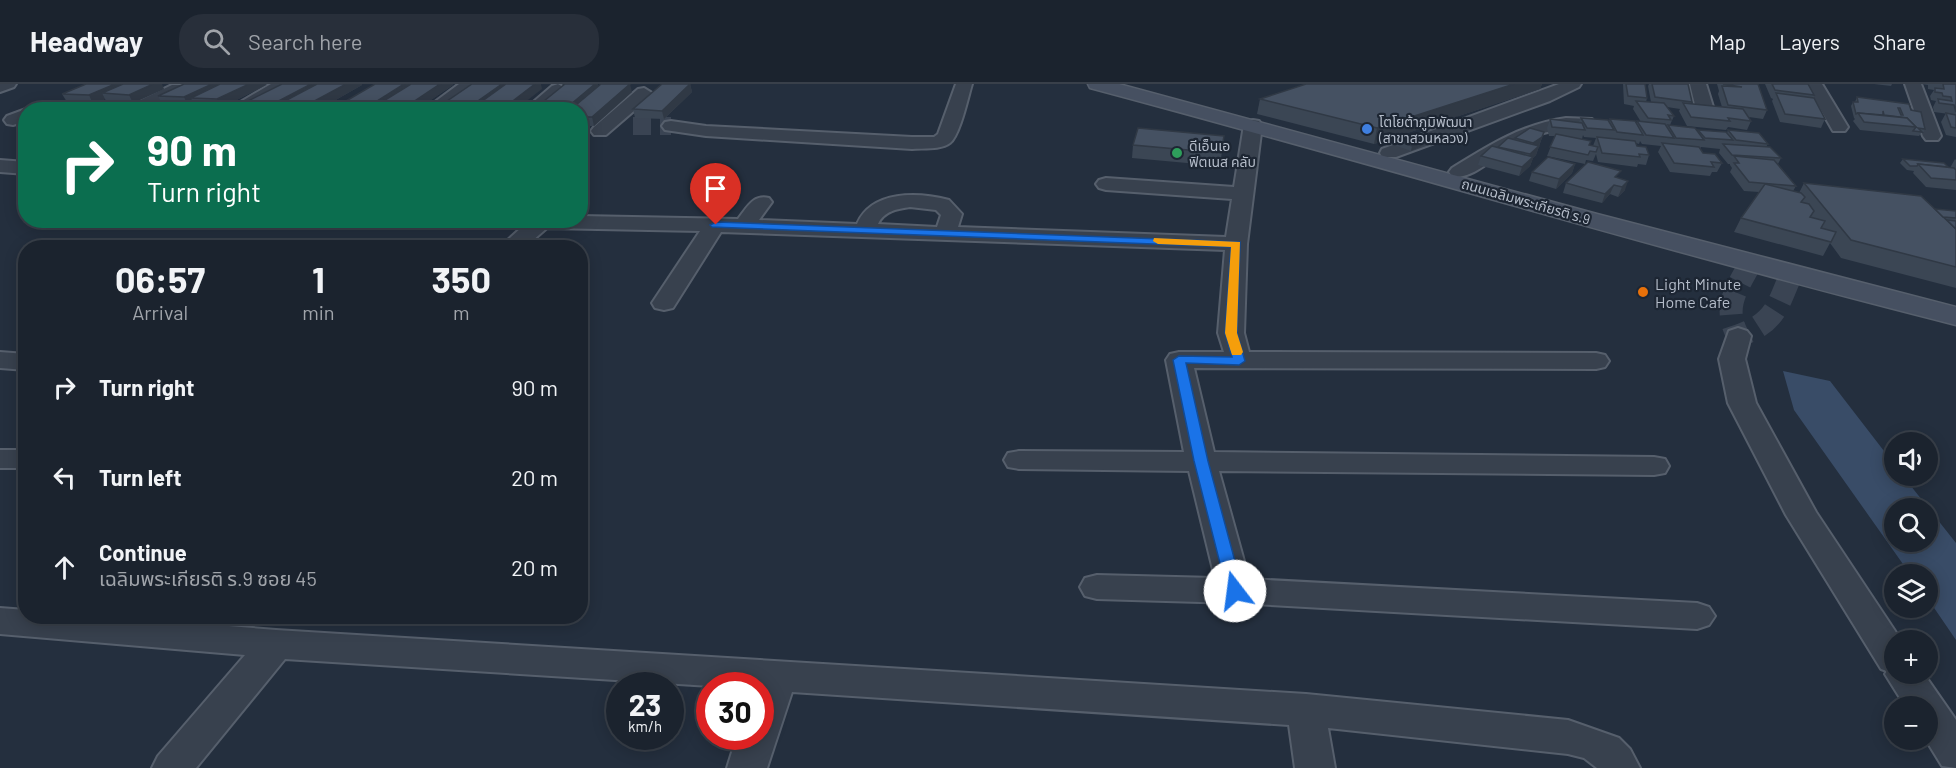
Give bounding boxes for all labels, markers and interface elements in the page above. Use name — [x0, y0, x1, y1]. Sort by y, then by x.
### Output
search box — [179, 14, 599, 68]
text: Headway — [30, 24, 143, 58]
icon: search — [200, 25, 233, 58]
text: Search here — [248, 28, 362, 54]
text: Map — [1709, 29, 1746, 54]
text: Layers — [1779, 29, 1840, 54]
text: Share — [1873, 29, 1926, 54]
place label: โตโยต้าภูมิพัฒนา (สาขาสวนหลวง) — [1378, 113, 1473, 146]
marker: โตโยต้าภูมิพัฒนา (สาขาสวนหลวง) — [1360, 122, 1374, 136]
text: 90 m — [147, 124, 237, 174]
icon: right — [48, 126, 126, 204]
place label: ดีเอ็นเอ ฟิตเนส คลับ — [1189, 137, 1256, 170]
marker: ดีเอ็นเอ ฟิตเนส คลับ — [1170, 146, 1184, 160]
pin — [690, 163, 741, 225]
icon: arrive — [699, 172, 732, 205]
street label: ถนนเฉลิมพระเกียรติ ร.9 — [1460, 174, 1592, 228]
text: Turn right — [147, 175, 261, 207]
text: 06:57 — [115, 257, 205, 300]
text: 1 — [312, 257, 325, 300]
text: 350 — [432, 257, 491, 300]
place label: Light Minute Home Cafe — [1655, 274, 1741, 311]
marker: Light Minute Home Cafe — [1636, 285, 1650, 299]
text: Arrival — [132, 300, 188, 324]
text: min — [302, 300, 335, 324]
text: m — [453, 300, 470, 324]
icon: right — [48, 371, 81, 404]
text: Turn right — [99, 374, 194, 400]
text: 90 m — [512, 374, 558, 400]
map controls — [1884, 432, 1938, 750]
button: sound — [1884, 432, 1938, 486]
icon: left — [48, 461, 81, 494]
text: Turn left — [99, 464, 182, 490]
text: 20 m — [511, 464, 558, 490]
button: search — [1884, 498, 1938, 552]
text: Continue — [99, 539, 187, 565]
icon: ahead — [48, 551, 81, 584]
text: 20 m — [511, 554, 558, 580]
position arrow — [1203, 559, 1267, 623]
button: layers — [1884, 564, 1938, 618]
text: เฉลิมพระเกียรติ ร.9 ซอย 45 — [99, 566, 317, 590]
button: + — [1884, 630, 1938, 684]
speed limit sign: 30 — [696, 672, 774, 750]
text: 23 — [629, 686, 661, 722]
button: − — [1884, 696, 1938, 750]
text: km/h — [628, 717, 662, 735]

